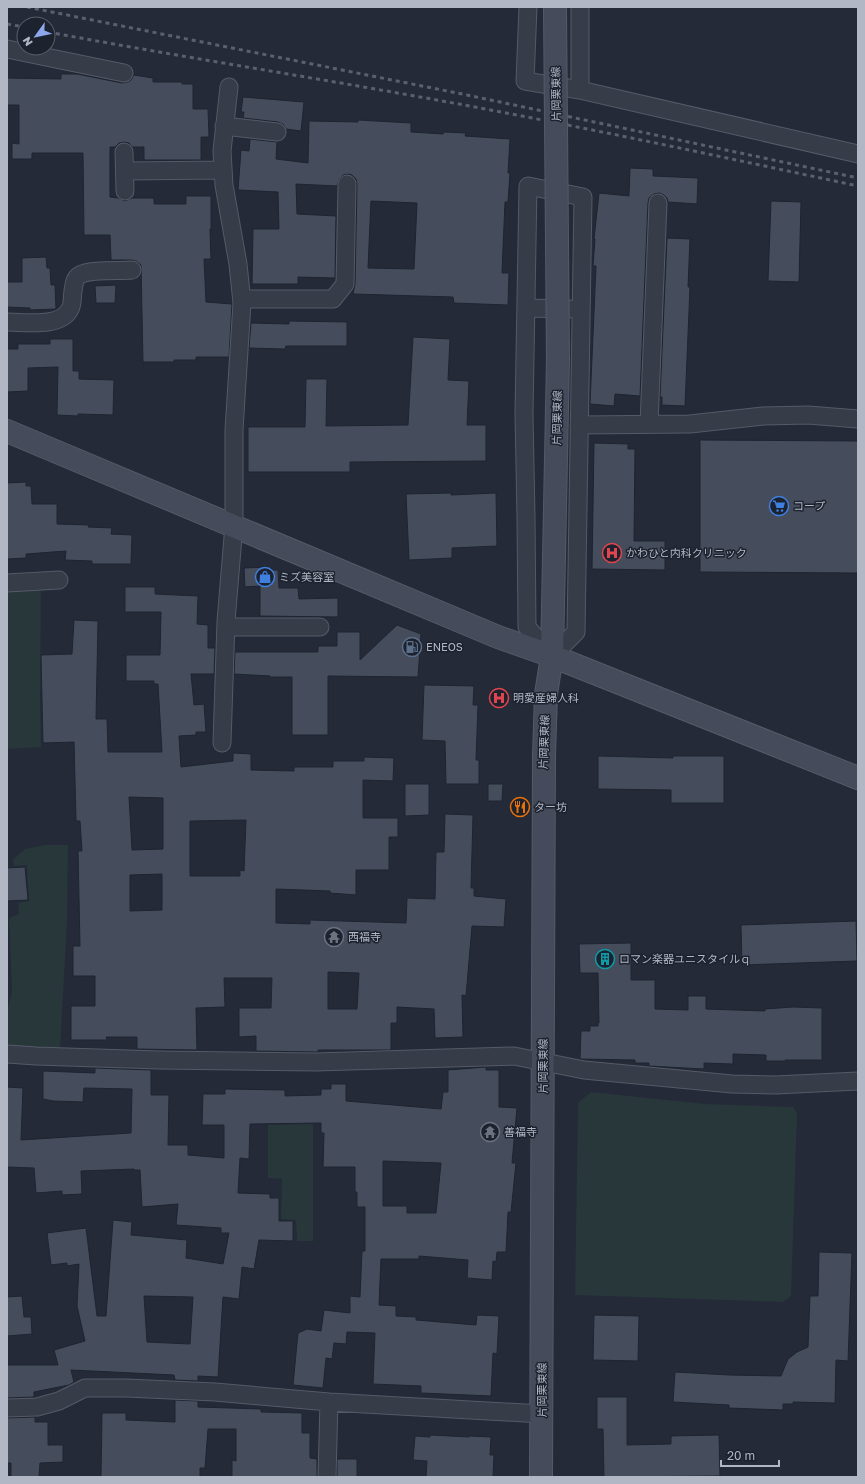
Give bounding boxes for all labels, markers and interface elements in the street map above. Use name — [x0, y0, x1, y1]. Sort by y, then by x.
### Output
north arrow — [16, 16, 56, 56]
text: N — [19, 35, 35, 49]
street label: 片岡栗東線 — [549, 66, 562, 122]
street label: 片岡栗東線 — [550, 390, 563, 446]
supermarket icon: コープ — [768, 495, 790, 517]
place label: コープ — [793, 499, 825, 512]
hospital icon: かわひと内科クリニック — [601, 542, 623, 564]
place label: かわひと内科クリニック — [626, 546, 747, 559]
shop icon: ミズ美容室 — [254, 566, 276, 588]
place label: ミズ美容室 — [279, 570, 334, 583]
fuel station icon: ENEOS — [401, 636, 423, 658]
place label: ENEOS — [426, 640, 463, 653]
hospital icon: 明愛産婦人科 — [488, 687, 510, 709]
place label: 明愛産婦人科 — [513, 691, 579, 704]
street label: 片岡栗東線 — [536, 714, 551, 770]
restaurant icon: ター坊 — [509, 796, 531, 818]
place label: ター坊 — [534, 800, 567, 813]
temple icon: 西福寺 — [323, 926, 345, 948]
place label: 西福寺 — [348, 930, 381, 943]
building icon: ロマン楽器ユニスタイルｑ — [594, 948, 616, 970]
place label: ロマン楽器ユニスタイルｑ — [619, 952, 751, 966]
street label: 片岡栗東線 — [536, 1039, 549, 1094]
temple icon: 善福寺 — [479, 1121, 501, 1143]
place label: 善福寺 — [504, 1125, 537, 1138]
street label: 片岡栗東線 — [535, 1363, 548, 1418]
scale bar — [721, 1442, 779, 1468]
text: 20 m — [727, 1448, 755, 1463]

